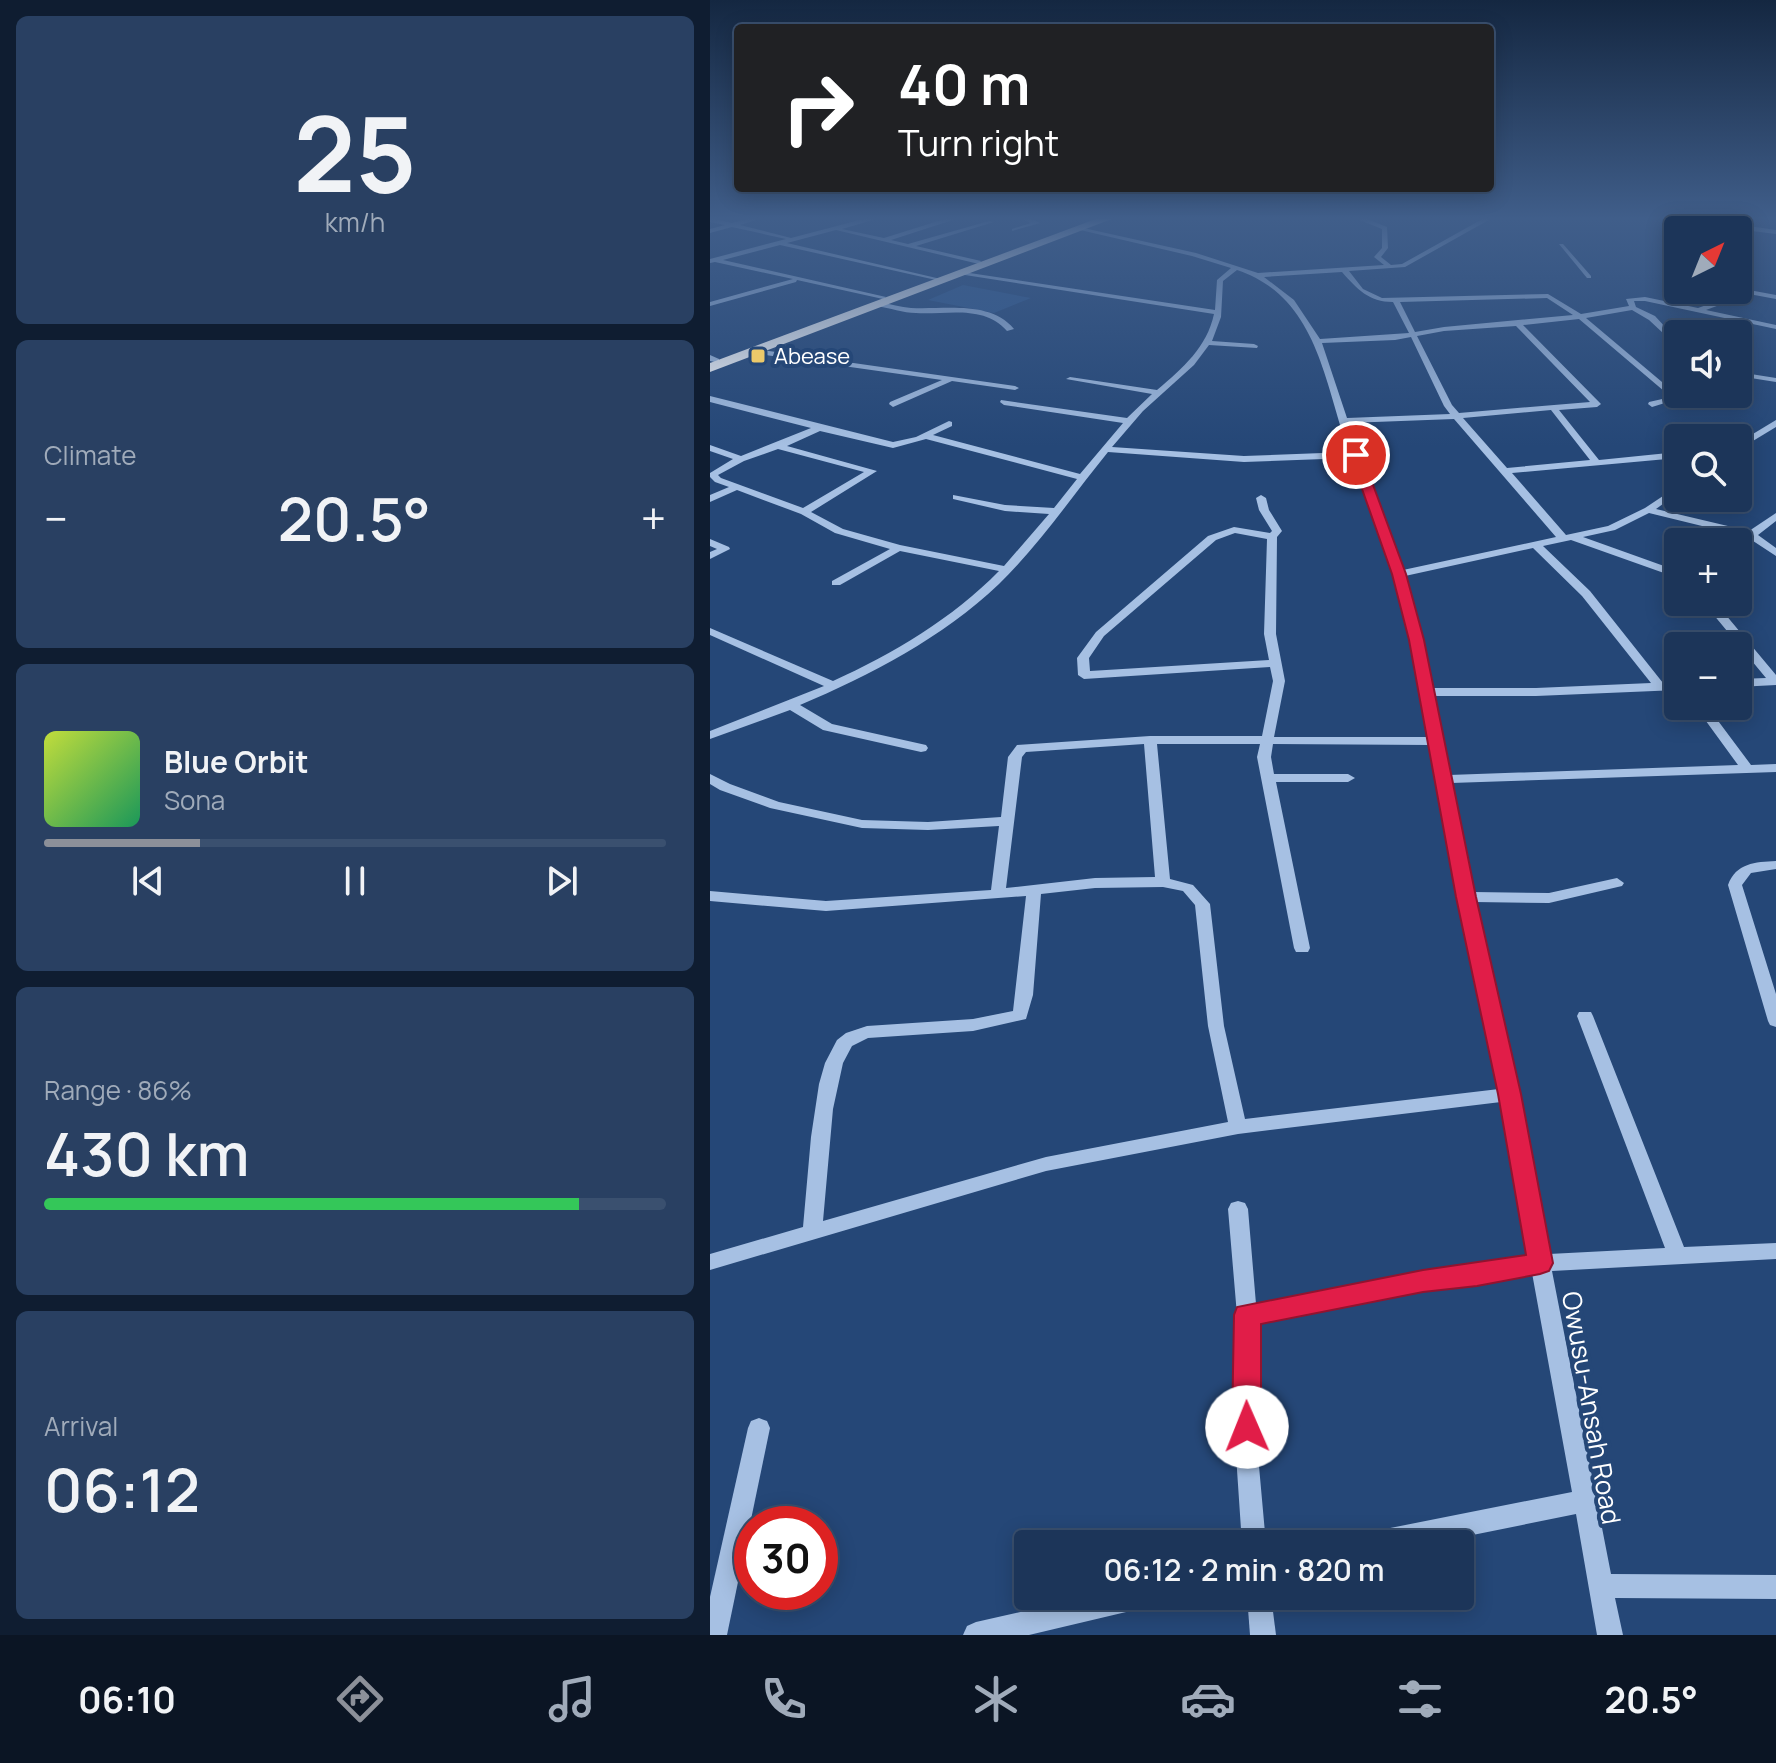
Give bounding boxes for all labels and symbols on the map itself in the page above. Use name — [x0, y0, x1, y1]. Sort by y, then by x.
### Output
north arrow — [1664, 216, 1752, 304]
place label: Abease — [774, 341, 850, 371]
marker: Abease — [749, 347, 767, 365]
pin — [1322, 421, 1390, 489]
street label: Owusu-Ansah Road — [1554, 1289, 1630, 1527]
position arrow — [1205, 1385, 1289, 1469]
speed limit sign: 30 — [734, 1506, 838, 1610]

